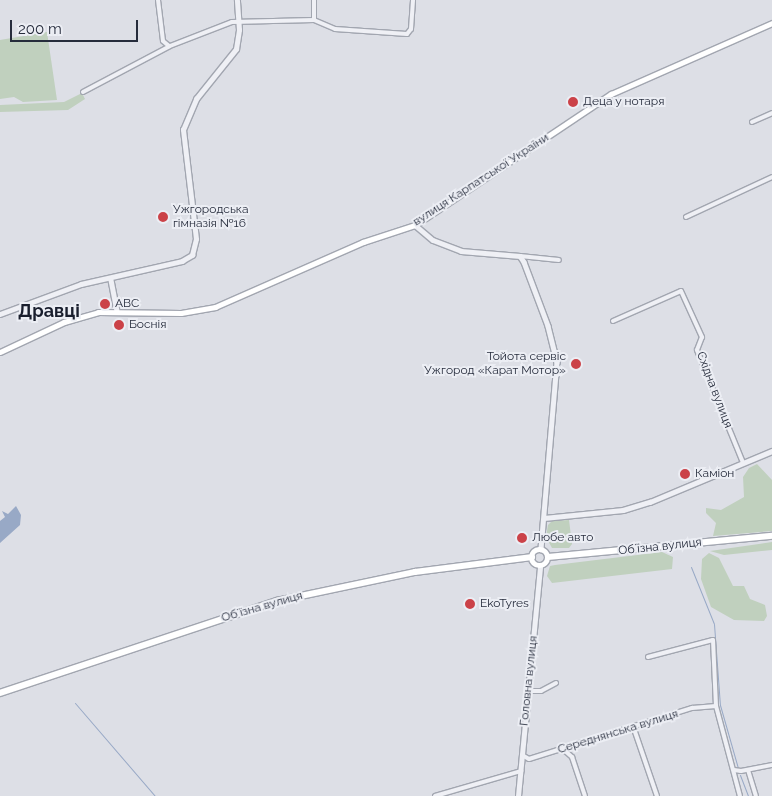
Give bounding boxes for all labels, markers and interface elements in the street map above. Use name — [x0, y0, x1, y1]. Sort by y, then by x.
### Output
scale bar — [12, 10, 140, 42]
text: 200 m — [18, 20, 62, 38]
place label: Деца у нотаря — [583, 95, 665, 109]
marker: Деца у нотаря — [567, 96, 579, 108]
street label: вулиця Карпатської України — [410, 131, 552, 229]
place label: Ужгородська гімназія №16 — [173, 203, 249, 231]
marker: Ужгородська гімназія №16 — [157, 211, 169, 223]
place label: ABC — [115, 297, 139, 311]
marker: ABC — [99, 298, 111, 310]
district label: Дравці — [18, 300, 80, 322]
place label: Боснія — [129, 318, 166, 332]
marker: Боснія — [113, 319, 125, 331]
place label: Тойота сервіс Ужгород «Карат Мотор» — [424, 350, 566, 378]
street label: Східна вулиця — [693, 350, 735, 430]
marker: Тойота сервіс Ужгород «Карат Мотор» — [570, 358, 582, 370]
place label: Каміон — [695, 467, 734, 481]
marker: Каміон — [679, 468, 691, 480]
place label: Любе авто — [532, 531, 593, 545]
marker: Любе авто — [516, 532, 528, 544]
street label: Обʼїзна вулиця — [618, 535, 702, 559]
street label: Обʼїзна вулиця — [220, 589, 304, 625]
place label: EkoTyres — [480, 597, 529, 611]
marker: EkoTyres — [464, 598, 476, 610]
street label: Головна вулиця — [517, 635, 541, 727]
street label: Середнянська вулиця — [556, 707, 680, 757]

